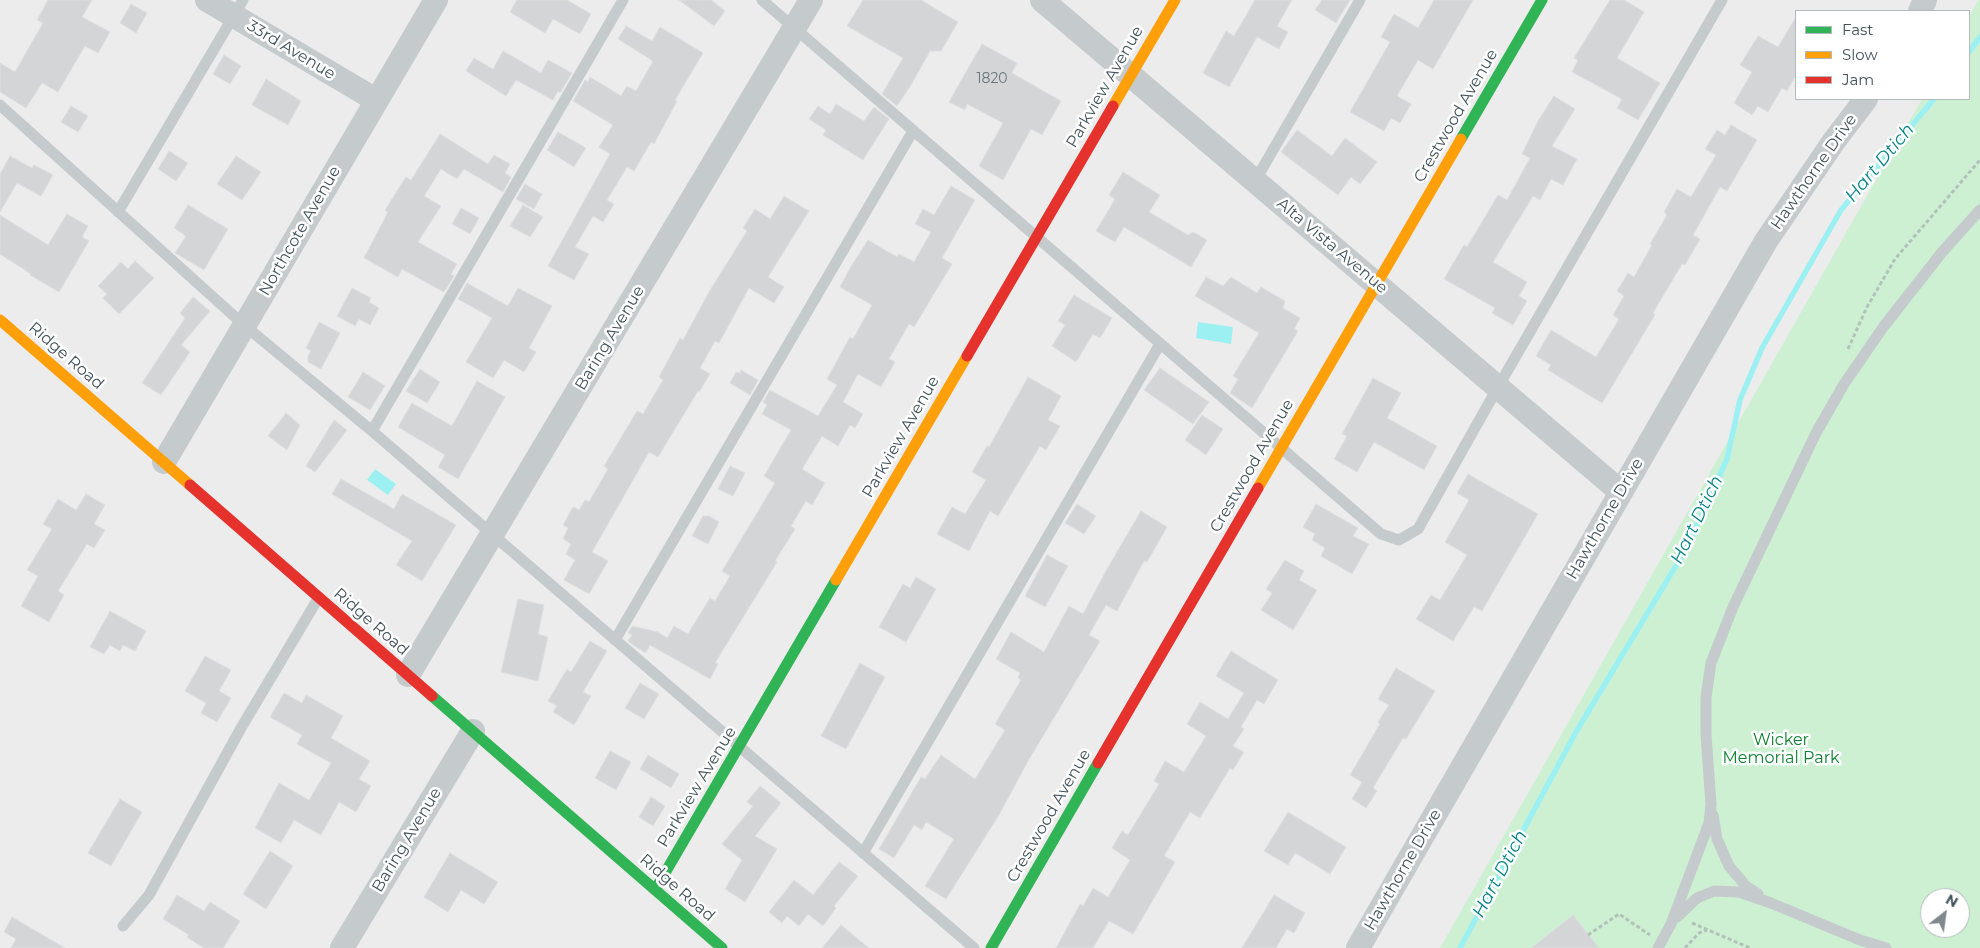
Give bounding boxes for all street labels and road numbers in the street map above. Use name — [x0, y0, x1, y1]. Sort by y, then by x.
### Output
street label: 33rd Avenue — [243, 16, 339, 84]
street label: Parkview Avenue — [1062, 23, 1148, 151]
street label: Crestwood Avenue — [1410, 46, 1502, 186]
street label: Hawthorne Drive — [1767, 111, 1861, 233]
street label: Northcote Avenue — [255, 163, 345, 299]
street label: Alta Vista Avenue — [1273, 194, 1391, 298]
street label: Baring Avenue — [571, 282, 649, 394]
street label: Ridge Road — [24, 318, 108, 394]
street label: Parkview Avenue — [858, 373, 944, 501]
street label: Crestwood Avenue — [1206, 396, 1298, 536]
street label: Hawthorne Drive — [1563, 455, 1647, 583]
street label: Ridge Road — [329, 584, 413, 660]
street label: Parkview Avenue — [653, 723, 741, 851]
street label: Crestwood Avenue — [1003, 746, 1095, 886]
street label: Baring Avenue — [368, 784, 446, 896]
street label: Hawthorne Drive — [1361, 806, 1445, 934]
street label: Ridge Road — [635, 850, 719, 926]

